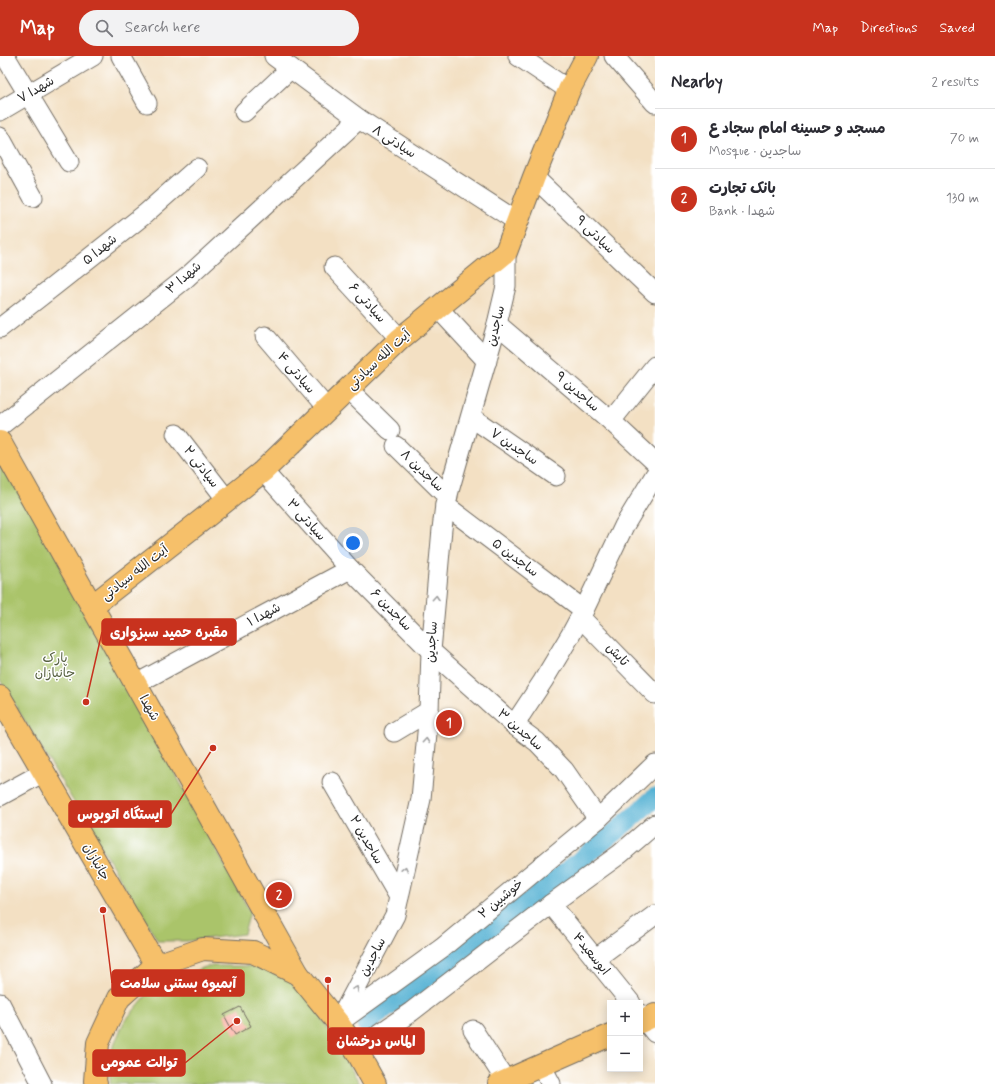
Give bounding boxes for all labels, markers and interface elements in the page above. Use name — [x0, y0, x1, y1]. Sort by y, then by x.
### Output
search box — [79, 10, 359, 46]
text: Map — [20, 16, 55, 41]
icon: search — [93, 17, 115, 39]
text: Search here — [125, 18, 200, 38]
text: Map — [812, 19, 838, 37]
text: Directions — [860, 19, 918, 37]
text: Saved — [940, 19, 975, 37]
text: Nearby — [671, 71, 723, 93]
street label: شهدا ۷ — [14, 73, 58, 107]
text: 2 results — [932, 74, 979, 91]
text: مسجد و حسینه امام سجاد ع — [709, 119, 885, 139]
street label: سیادتی ۸ — [369, 121, 419, 163]
text: 1 — [681, 130, 687, 147]
text: 70 m — [950, 130, 979, 147]
text: Mosque · ساجدین — [709, 143, 801, 160]
text: بانک تجارت — [709, 179, 776, 199]
text: 2 — [681, 190, 687, 207]
text: 130 m — [946, 190, 979, 207]
text: Bank · شهدا — [709, 203, 775, 220]
street label: سیادتی ۹ — [572, 212, 618, 258]
street label: شهدا ۵ — [79, 231, 121, 269]
street label: شهدا ۳ — [163, 258, 205, 298]
street label: سیادتی ۶ — [345, 279, 389, 327]
street label: ساجدین — [483, 304, 509, 348]
street label: آیت الله سیادتی — [344, 326, 415, 394]
street label: سیادتی ۴ — [273, 349, 319, 397]
street label: ساجدین ۹ — [551, 368, 603, 416]
street label: ساجدین ۷ — [487, 425, 541, 469]
street label: سیادتی ۲ — [179, 442, 223, 492]
street label: ساجدین ۸ — [397, 446, 447, 496]
street label: سیادتی ۳ — [283, 495, 329, 545]
your location — [343, 533, 363, 553]
street label: ساجدین ۵ — [488, 535, 542, 581]
street label: آیت الله سیادتی — [98, 541, 173, 605]
street label: ساجدین ۶ — [367, 585, 415, 635]
one-way arrow — [431, 595, 440, 601]
street label: شهدا ۱ — [244, 599, 284, 631]
callout: مقبره حمید سبزواری — [102, 619, 236, 645]
street label: ساجدین — [422, 621, 442, 663]
text: مقبره حمید سبزواری — [110, 624, 228, 642]
street label: تابش — [602, 640, 632, 670]
park label: پارک جانبازان — [35, 650, 75, 682]
street label: شهدا — [135, 692, 163, 724]
street label: ساجدین ۳ — [493, 705, 547, 755]
pin: 1 — [436, 708, 462, 738]
one-way arrow — [421, 738, 430, 744]
callout: ایستگاه اتوبوس — [69, 801, 171, 827]
text: ایستگاه اتوبوس — [77, 805, 163, 824]
street label: ساجدین ۲ — [345, 812, 387, 868]
street label: جانبازان — [79, 840, 113, 884]
one-way arrow — [401, 866, 409, 873]
street label: خوشبین ۲ — [475, 875, 527, 923]
pin: 2 — [266, 880, 292, 910]
street label: ابوسعید۴ — [569, 929, 613, 979]
street label: ساجدین — [356, 935, 390, 979]
callout: آبمیوه بستنی سلامت — [112, 970, 244, 996]
text: آبمیوه بستنی سلامت — [120, 975, 237, 993]
one-way arrow — [351, 986, 359, 993]
map controls — [607, 1000, 643, 1072]
button: + — [607, 1000, 643, 1036]
callout: الماس درخشان — [328, 1028, 424, 1054]
text: الماس درخشان — [336, 1033, 416, 1051]
button: − — [607, 1036, 643, 1072]
callout: توالت عمومی — [93, 1050, 185, 1076]
text: توالت عمومی — [101, 1054, 178, 1072]

